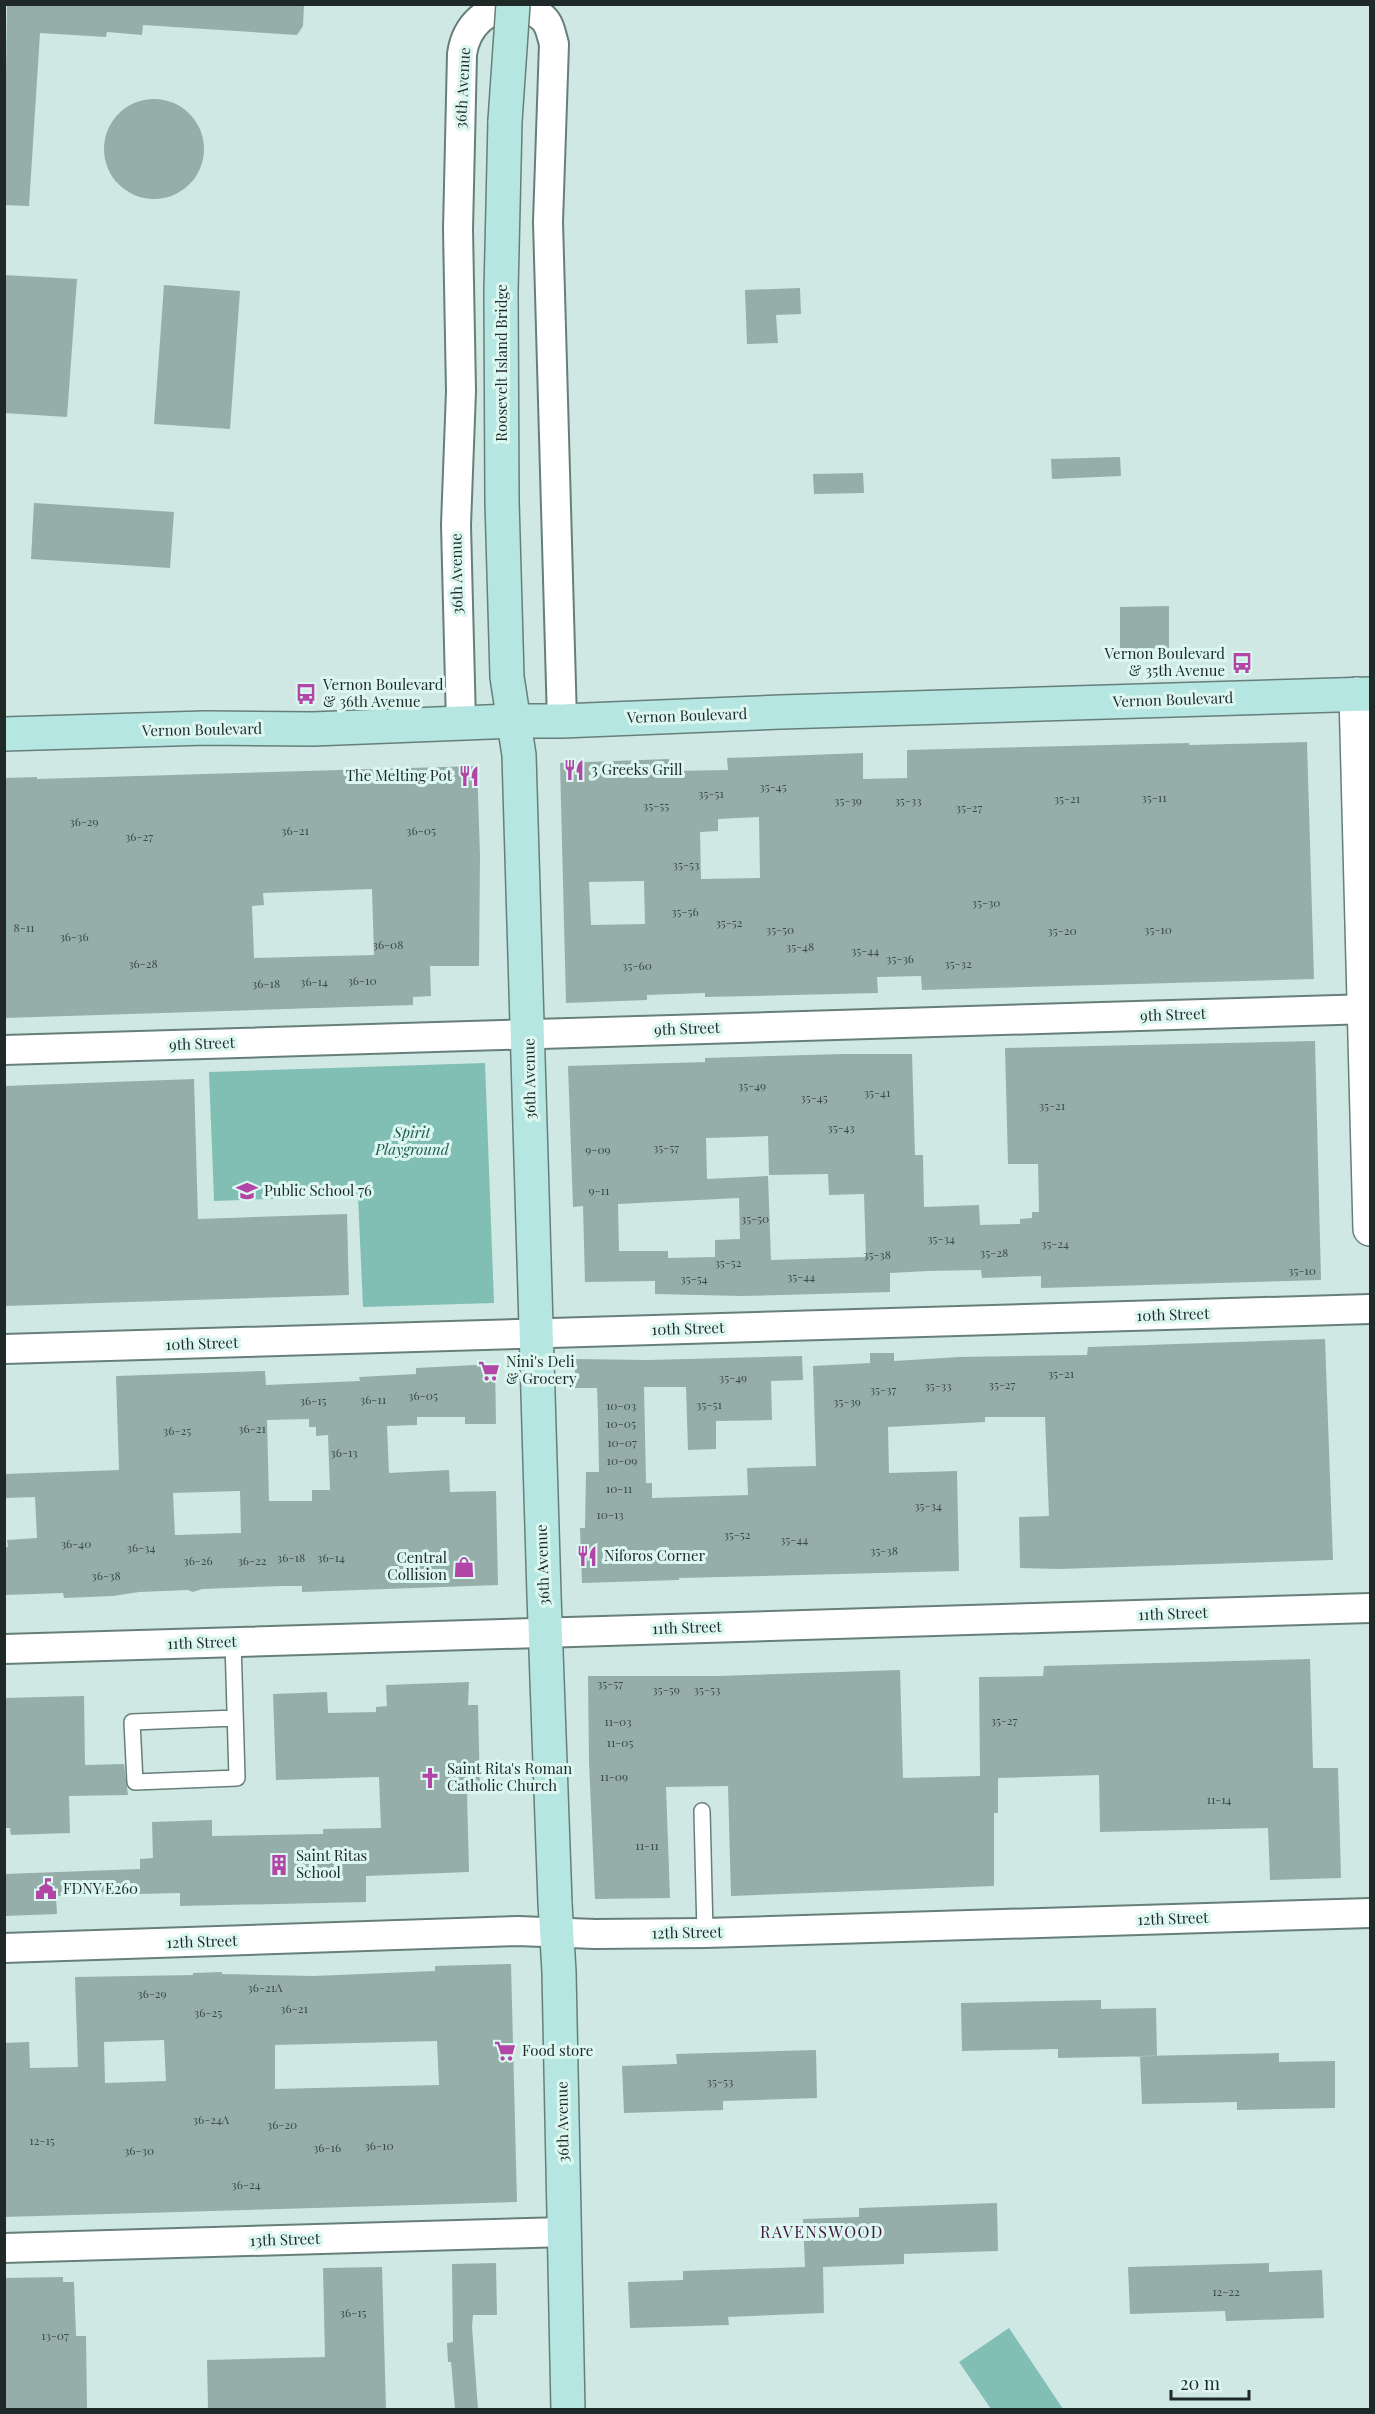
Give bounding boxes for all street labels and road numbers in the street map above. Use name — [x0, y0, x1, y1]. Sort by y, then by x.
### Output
street label: 36th Avenue — [450, 47, 474, 129]
street label: Roosevelt Island Bridge — [491, 284, 511, 442]
street label: 36th Avenue — [445, 533, 467, 615]
street label: Vernon Boulevard — [1111, 687, 1234, 711]
street label: Vernon Boulevard — [625, 703, 748, 727]
street label: Vernon Boulevard — [141, 718, 263, 740]
street label: 9th Street — [1140, 1003, 1207, 1025]
street label: 9th Street — [654, 1017, 721, 1039]
street label: 9th Street — [169, 1032, 236, 1054]
street label: 36th Avenue — [518, 1038, 540, 1120]
street label: 10th Street — [1136, 1303, 1210, 1325]
street label: 10th Street — [651, 1317, 725, 1339]
street label: 10th Street — [165, 1332, 239, 1354]
street label: 36th Avenue — [531, 1524, 553, 1606]
street label: 11th Street — [1138, 1602, 1209, 1624]
street label: 11th Street — [652, 1616, 723, 1638]
street label: 11th Street — [167, 1631, 238, 1653]
street label: 12th Street — [1137, 1907, 1209, 1929]
street label: 12th Street — [651, 1921, 723, 1943]
street label: 12th Street — [166, 1930, 238, 1952]
street label: 36th Avenue — [551, 2081, 573, 2163]
street label: 13th Street — [250, 2228, 321, 2250]

